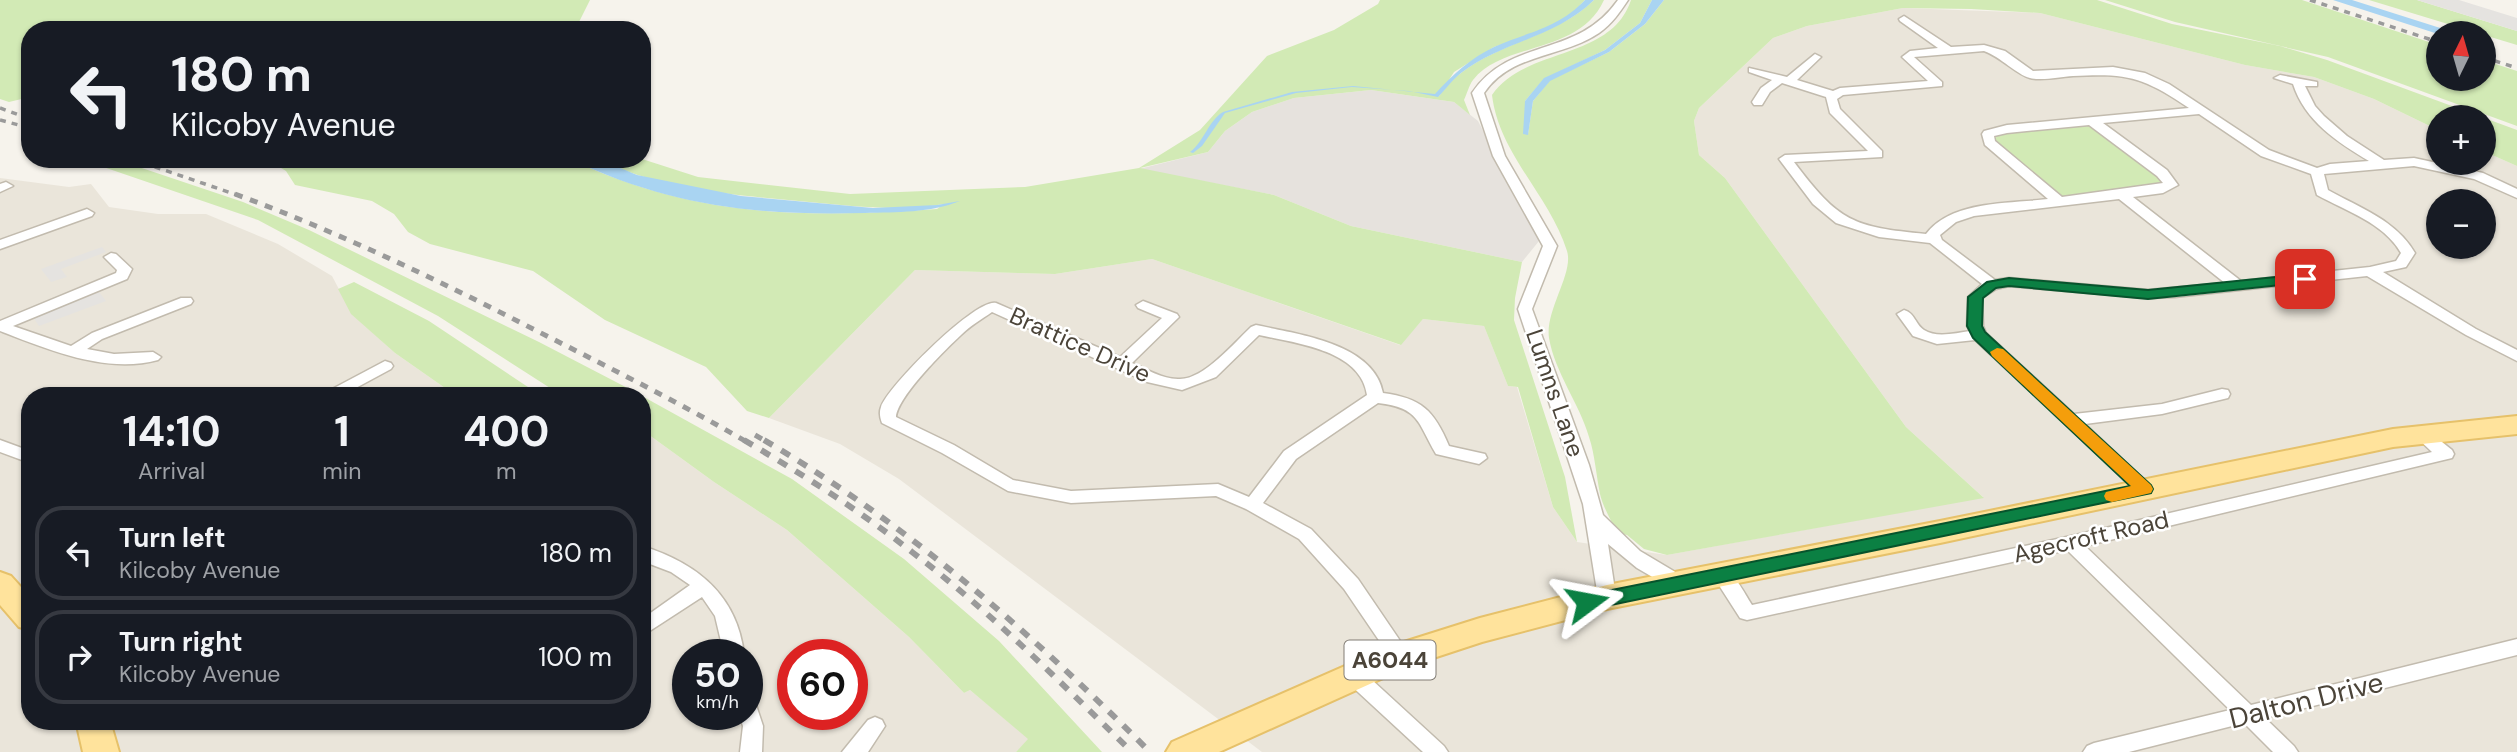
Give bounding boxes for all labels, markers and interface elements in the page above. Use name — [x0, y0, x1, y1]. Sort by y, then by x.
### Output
north arrow — [2426, 21, 2496, 91]
map controls — [2426, 21, 2496, 259]
text: 180 m — [171, 42, 312, 106]
icon: left — [56, 49, 147, 140]
text: Kilcoby Avenue — [171, 104, 396, 146]
button: + — [2426, 105, 2496, 175]
button: − — [2426, 189, 2496, 259]
pin — [2275, 249, 2335, 309]
icon: arrive — [2286, 260, 2324, 298]
street label: Brattice Drive — [1005, 300, 1156, 389]
street label: Lumns Lane — [1519, 325, 1592, 461]
text: 14:10 — [123, 404, 221, 459]
text: 1 — [334, 404, 349, 459]
text: 400 — [463, 404, 549, 459]
text: Arrival — [138, 456, 205, 486]
text: min — [322, 456, 361, 486]
text: m — [496, 456, 516, 486]
street label: Agecroft Road — [2010, 504, 2172, 569]
text: Turn left — [119, 521, 226, 555]
icon: left — [60, 534, 98, 572]
text: 180 m — [540, 536, 612, 570]
text: Kilcoby Avenue — [119, 555, 280, 585]
position arrow — [1550, 565, 1624, 639]
text: Turn right — [119, 625, 243, 659]
icon: right — [60, 638, 98, 676]
speed limit sign: 60 — [777, 639, 868, 730]
text: 100 m — [538, 640, 612, 674]
road number: A6044 — [1344, 640, 1436, 680]
text: 50 — [694, 652, 741, 698]
text: Kilcoby Avenue — [119, 659, 280, 689]
street label: Dalton Drive — [2225, 663, 2387, 738]
text: km/h — [696, 690, 739, 714]

